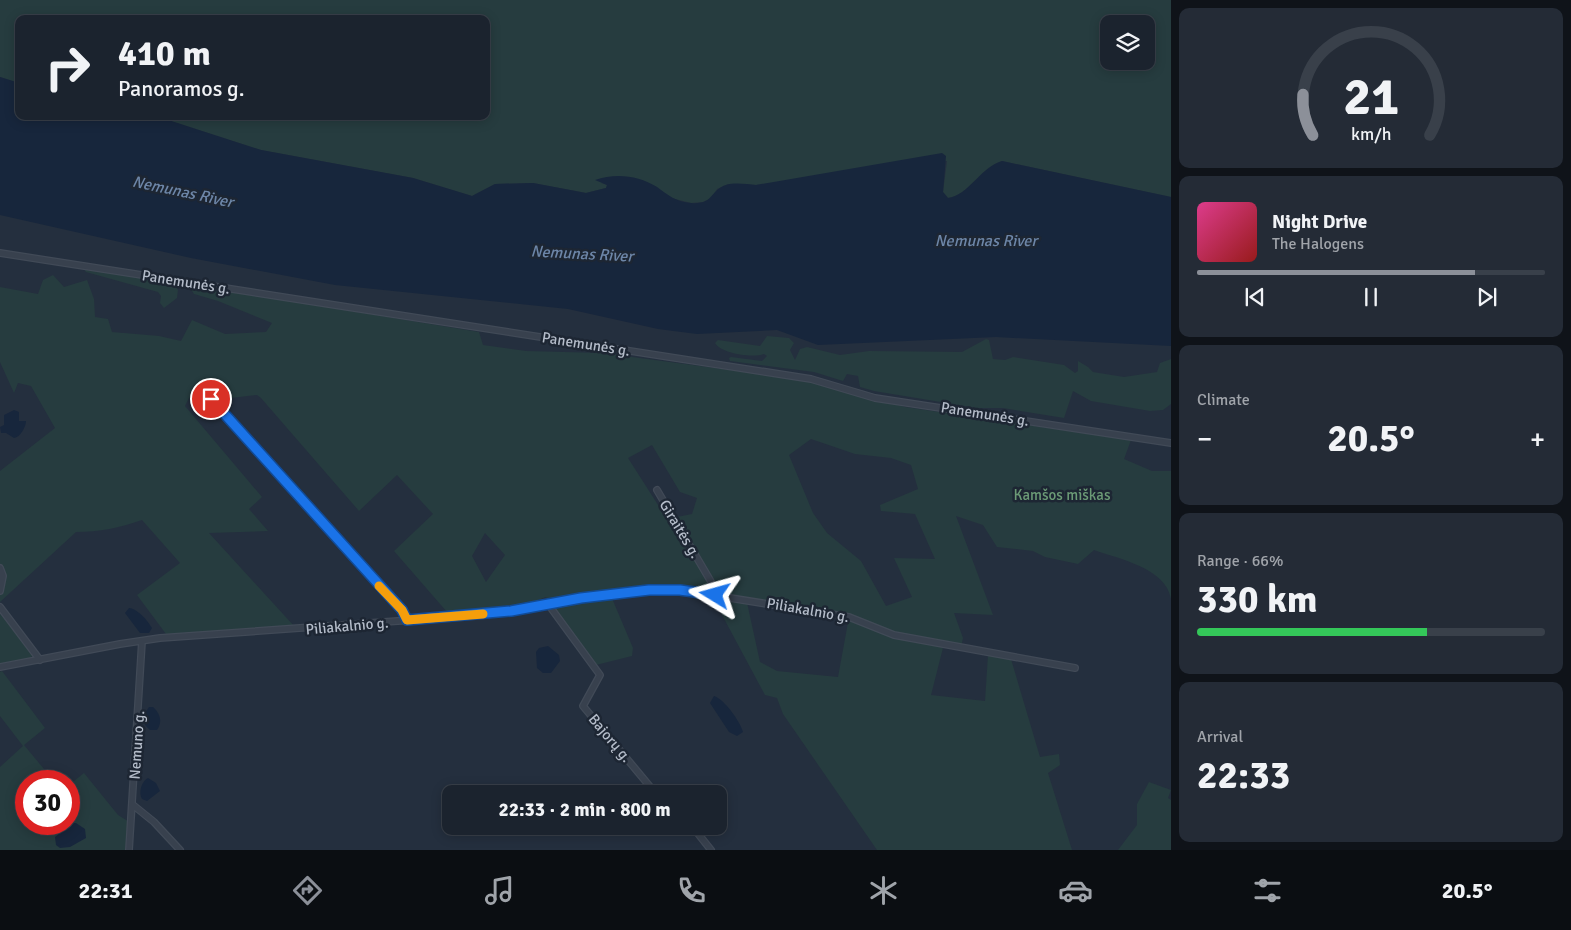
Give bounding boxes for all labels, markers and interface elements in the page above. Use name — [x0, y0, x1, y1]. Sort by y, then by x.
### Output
map controls — [1100, 15, 1155, 70]
button: layers — [1100, 15, 1155, 70]
text: 410 m — [118, 32, 211, 75]
icon: right — [35, 35, 100, 100]
text: 21 — [1343, 65, 1399, 129]
text: Panoramos g. — [118, 75, 245, 102]
text: km/h — [1351, 123, 1391, 145]
water label: Nemunas River — [131, 172, 237, 213]
text: Night Drive — [1272, 210, 1367, 234]
water label: Nemunas River — [935, 231, 1039, 251]
text: The Halogens — [1272, 234, 1364, 254]
water label: Nemunas River — [530, 241, 636, 267]
street label: Panemunės g. — [141, 266, 231, 298]
icon: previous — [1241, 283, 1269, 311]
icon: pause — [1357, 283, 1385, 311]
icon: next — [1473, 283, 1501, 311]
street label: Panemunės g. — [541, 328, 631, 360]
pin — [190, 378, 232, 420]
icon: arrive — [197, 385, 225, 413]
text: Climate — [1197, 390, 1250, 410]
street label: Panemunės g. — [940, 398, 1030, 430]
text: 20.5° — [1327, 415, 1415, 462]
text: − — [1197, 422, 1212, 456]
text: + — [1530, 422, 1545, 456]
park label: Kamšos miškas — [1014, 486, 1111, 504]
street label: Giraitės g. — [656, 496, 705, 562]
text: Range · 66% — [1197, 551, 1283, 571]
position arrow — [688, 568, 740, 620]
text: 330 km — [1197, 576, 1318, 623]
street label: Piliakalnio g. — [765, 594, 851, 626]
street label: Piliakalnio g. — [305, 613, 389, 639]
street label: Nemuno g. — [126, 710, 148, 780]
street label: Bajorų g. — [585, 710, 635, 766]
text: Arrival — [1197, 727, 1243, 747]
text: 22:33 — [1197, 752, 1290, 799]
speed limit sign: 30 — [15, 770, 80, 835]
text: 22:33 · 2 min · 800 m — [498, 798, 671, 822]
icon: directions — [290, 873, 325, 908]
icon: music — [482, 873, 517, 908]
icon: phone — [674, 873, 709, 908]
icon: climate — [866, 873, 901, 908]
icon: car — [1058, 873, 1093, 908]
icon: filters — [1250, 873, 1285, 908]
text: 22:31 — [79, 877, 133, 904]
text: 20.5° — [1442, 877, 1492, 904]

